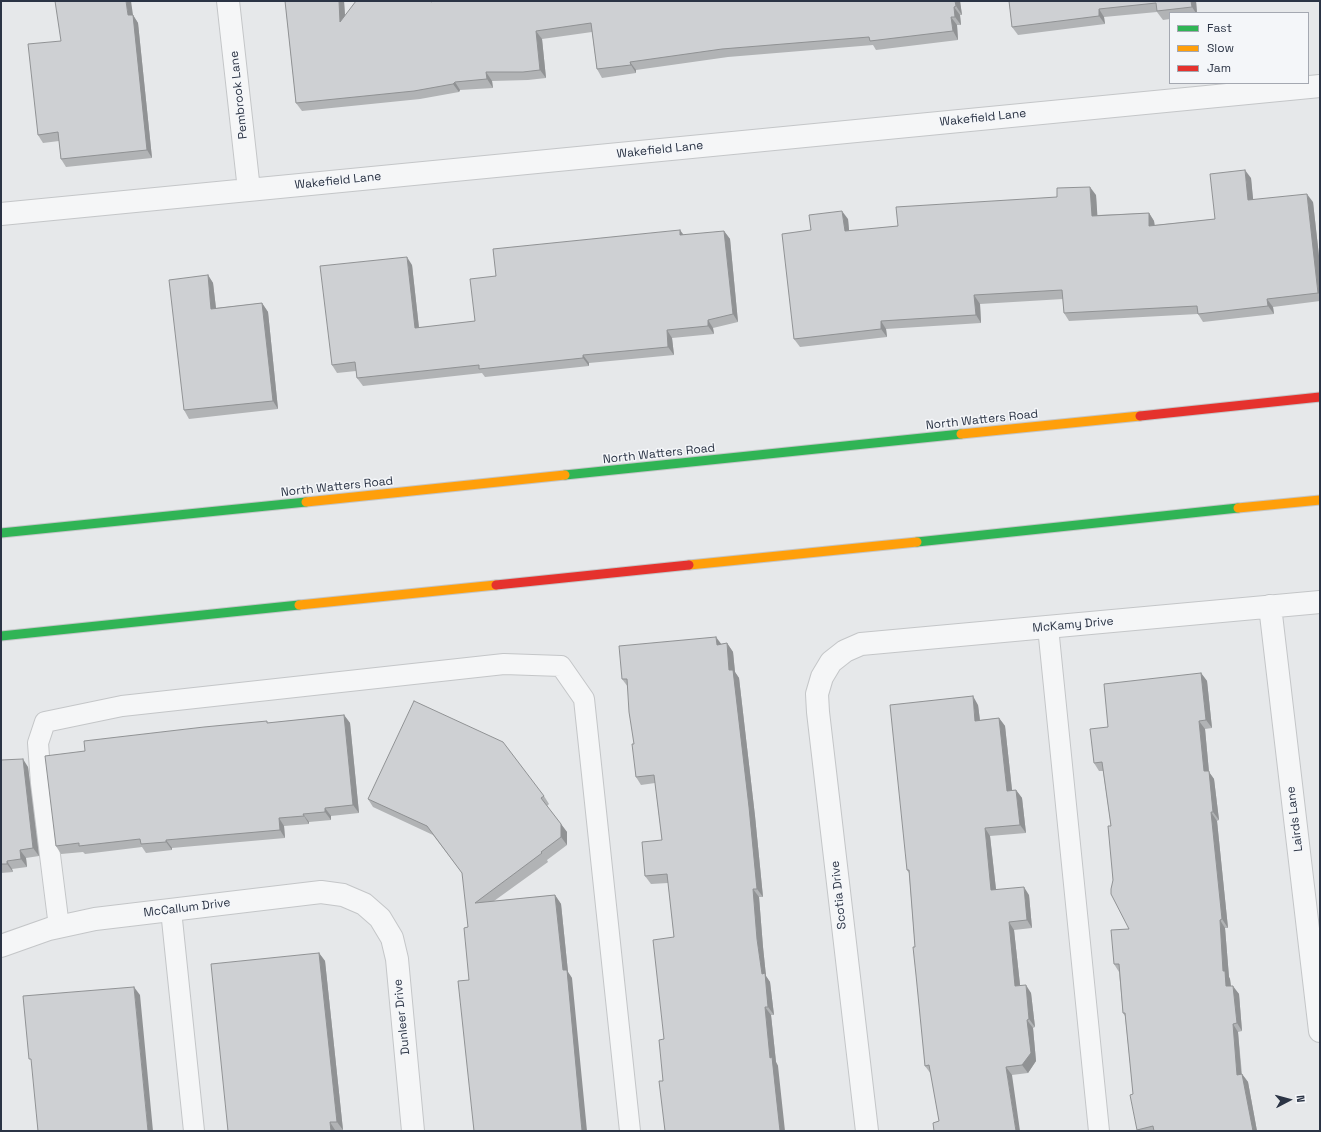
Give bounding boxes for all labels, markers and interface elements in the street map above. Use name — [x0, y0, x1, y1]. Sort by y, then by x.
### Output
legend — [1169, 12, 1309, 84]
text: Fast — [1207, 20, 1232, 36]
text: Slow — [1207, 40, 1234, 56]
street label: Pembrook Lane — [227, 50, 251, 140]
text: Jam — [1207, 60, 1231, 76]
street label: Wakefield Lane — [939, 106, 1027, 130]
street label: Wakefield Lane — [616, 138, 704, 162]
street label: Wakefield Lane — [294, 169, 382, 193]
street label: North Watters Road — [925, 407, 1039, 433]
street label: North Watters Road — [602, 441, 716, 467]
street label: North Watters Road — [280, 474, 394, 500]
street label: McKamy Drive — [1032, 614, 1114, 636]
street label: Lairds Lane — [1284, 785, 1306, 853]
street label: Scotia Drive — [828, 860, 850, 930]
street label: McCallum Drive — [143, 896, 231, 920]
street label: Dunleer Drive — [391, 978, 413, 1056]
north arrow — [1269, 1080, 1309, 1120]
text: N — [1294, 1094, 1308, 1103]

